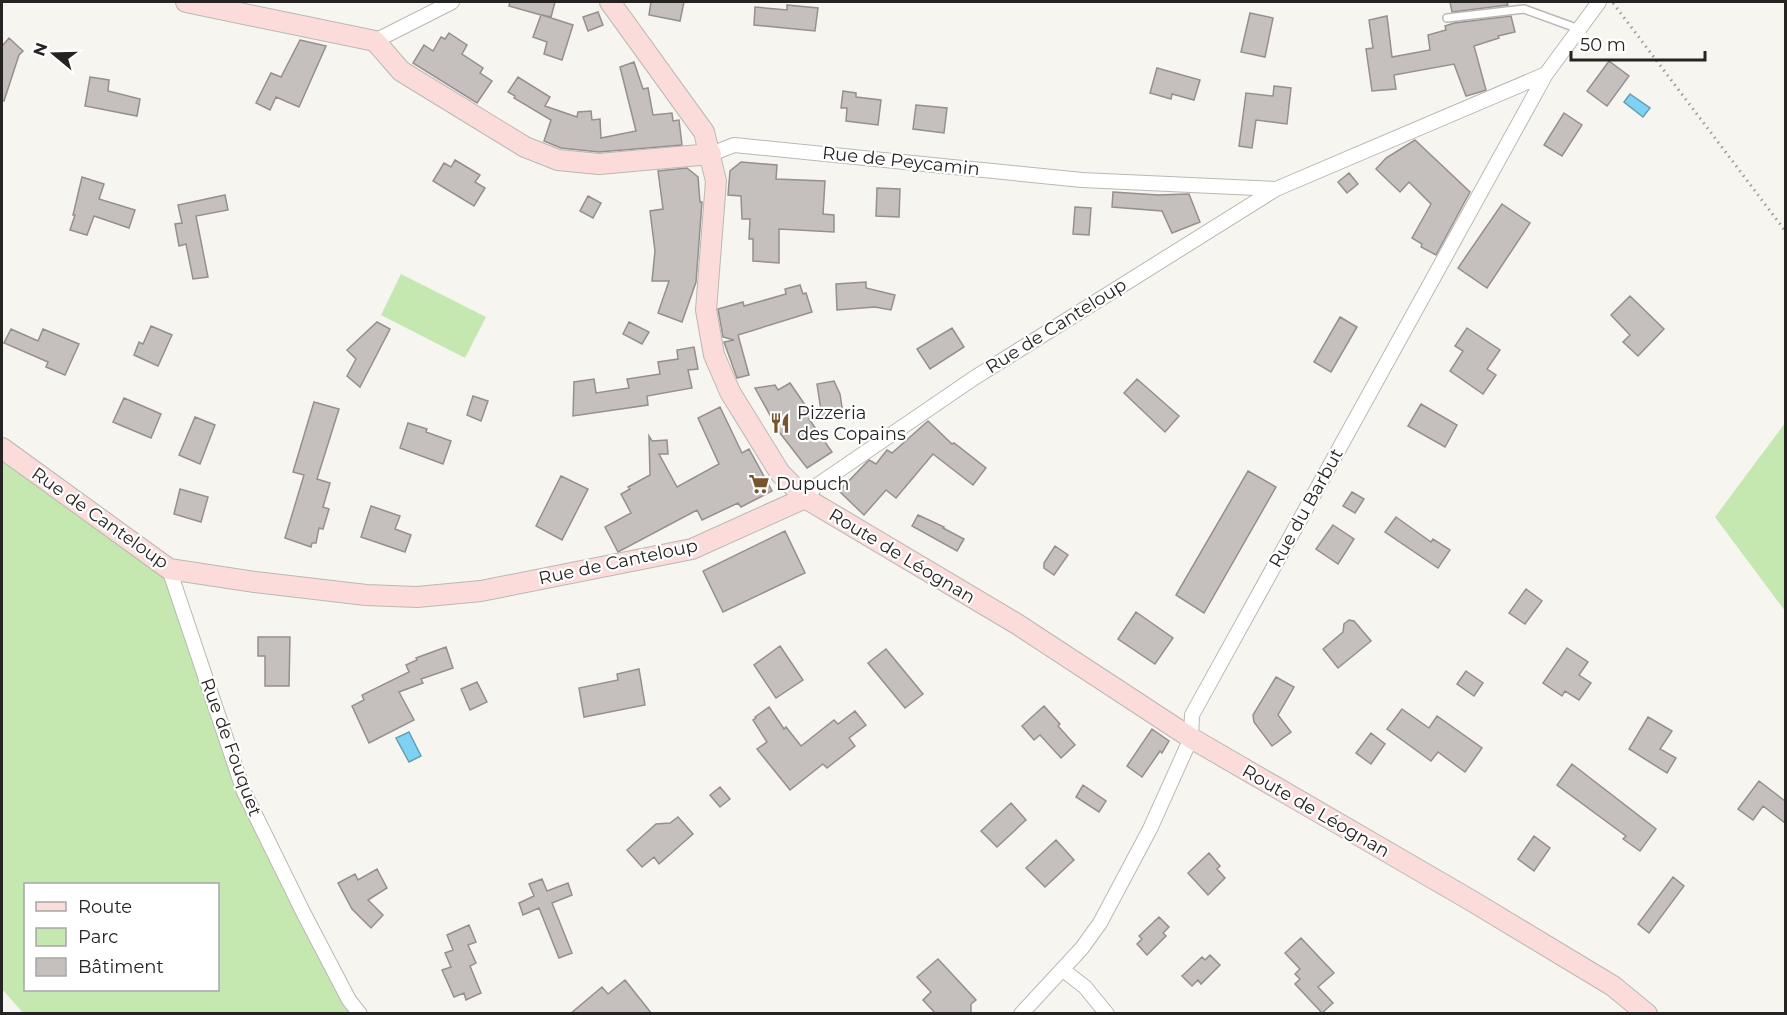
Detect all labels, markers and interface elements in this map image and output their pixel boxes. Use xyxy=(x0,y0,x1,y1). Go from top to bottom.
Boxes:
north arrow xyxy=(24,24,84,84)
scale bar xyxy=(1571,24,1704,62)
text: 50 m xyxy=(1580,34,1626,56)
text: N xyxy=(29,40,51,58)
street label: Rue de Peycamin xyxy=(821,142,981,180)
street label: Rue de Canteloup xyxy=(981,274,1131,378)
place label: Pizzeria des Copains xyxy=(797,402,906,445)
restaurant icon: Pizzeria des Copains xyxy=(768,411,792,435)
street label: Rue du Barbut xyxy=(1264,445,1348,571)
street label: Rue de Canteloup xyxy=(27,462,173,574)
supermarket icon: Dupuch xyxy=(747,472,771,496)
place label: Dupuch xyxy=(776,473,849,495)
street label: Route de Léognan xyxy=(825,504,979,608)
street label: Rue de Canteloup xyxy=(536,534,700,590)
street label: Rue de Fouquet xyxy=(196,675,266,819)
street label: Route de Léognan xyxy=(1238,760,1394,862)
legend xyxy=(24,883,219,991)
text: Route xyxy=(78,896,132,918)
text: Parc xyxy=(78,926,118,948)
text: Bâtiment xyxy=(78,956,164,978)

